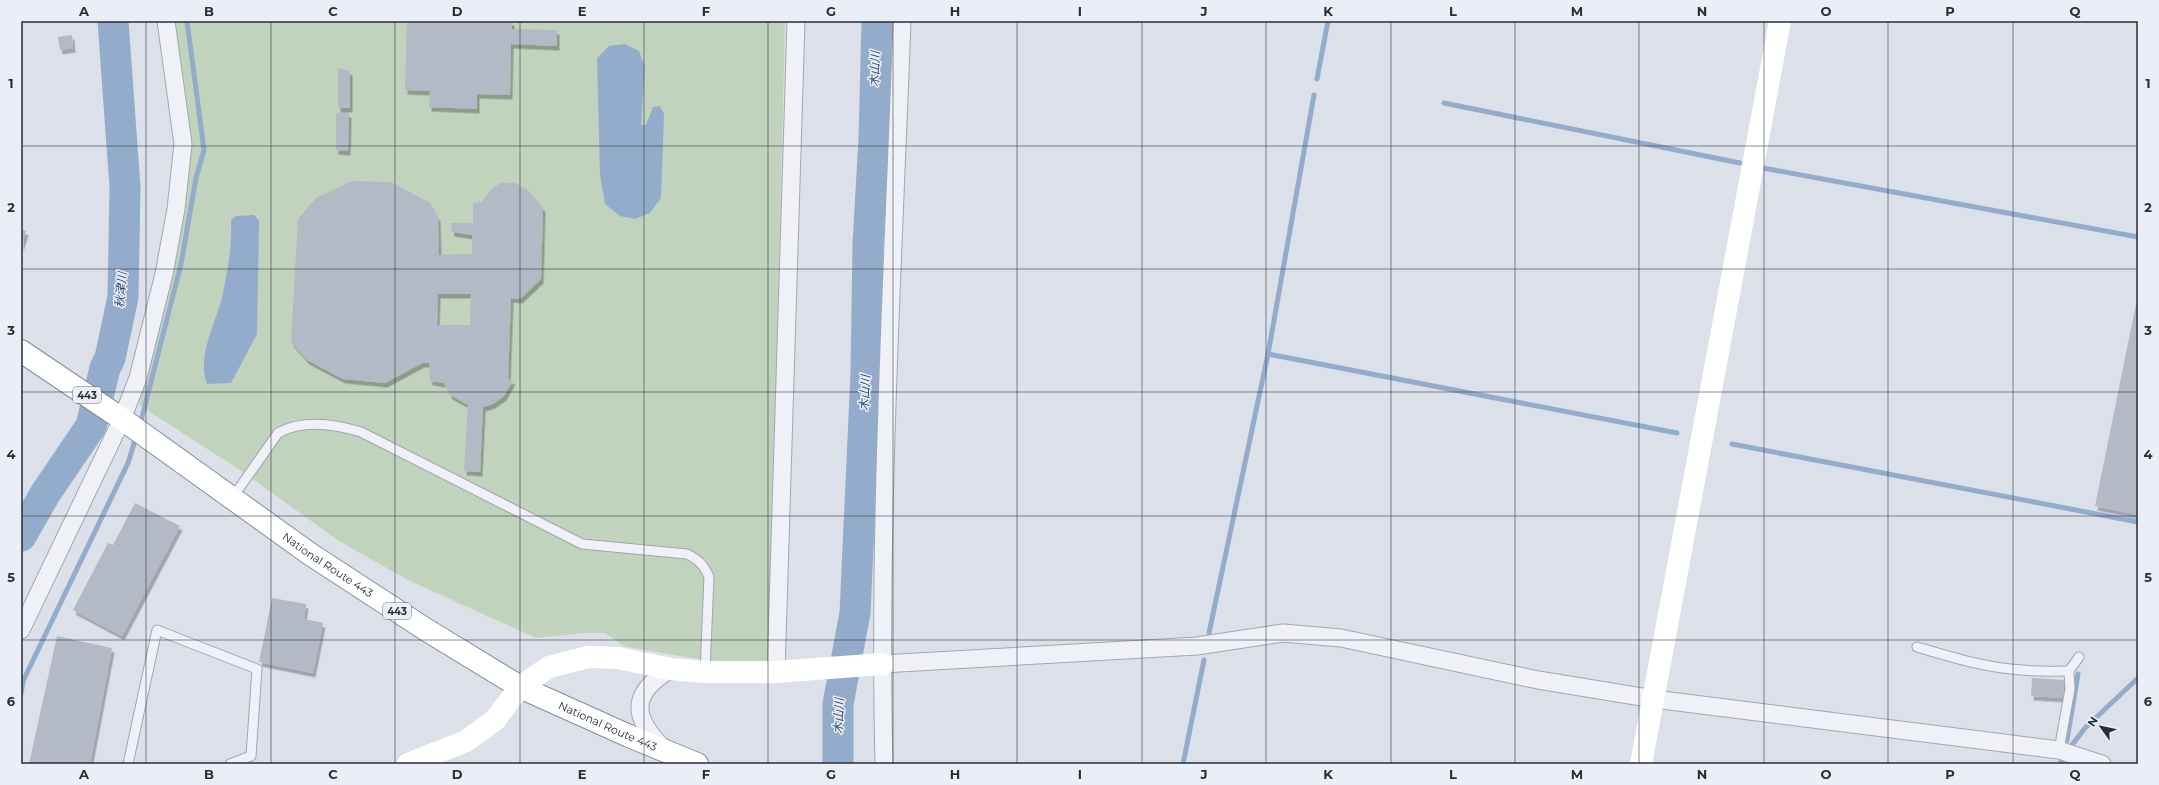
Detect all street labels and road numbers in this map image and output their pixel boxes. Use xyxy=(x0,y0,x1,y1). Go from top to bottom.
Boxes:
road number: 443 xyxy=(73,387,101,403)
street label: National Route 443 xyxy=(280,529,376,600)
road number: 443 xyxy=(383,603,411,619)
street label: National Route 443 xyxy=(556,698,659,754)

